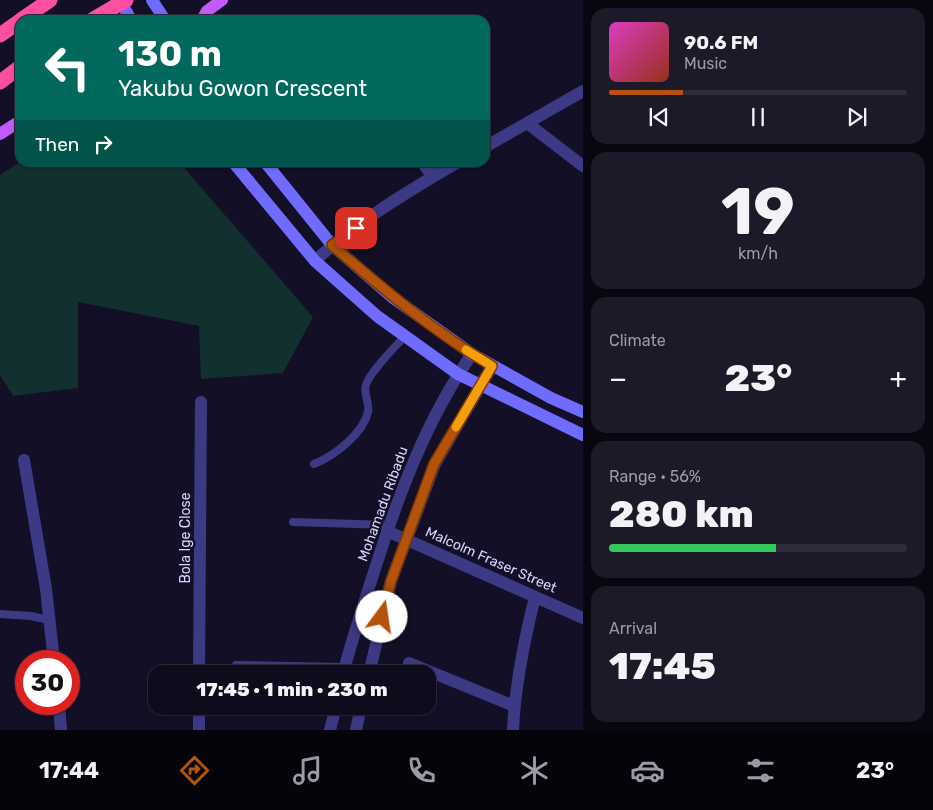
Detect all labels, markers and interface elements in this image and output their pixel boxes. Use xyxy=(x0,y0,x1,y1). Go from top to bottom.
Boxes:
text: 90.6 FM xyxy=(684,31,758,54)
text: 130 m xyxy=(118,33,222,75)
icon: left xyxy=(35,35,100,100)
text: Music xyxy=(684,54,727,73)
text: Yakubu Gowon Crescent xyxy=(118,75,367,102)
icon: previous xyxy=(645,103,673,131)
icon: pause xyxy=(744,103,772,131)
icon: next xyxy=(843,103,871,131)
icon: right xyxy=(89,130,117,158)
text: Then xyxy=(35,133,79,156)
text: 19 xyxy=(721,173,795,250)
pin xyxy=(335,207,377,249)
icon: arrive xyxy=(342,214,370,242)
text: km/h xyxy=(738,244,778,263)
text: Climate xyxy=(609,331,666,350)
text: 23° xyxy=(725,355,792,401)
text: − xyxy=(609,362,627,395)
text: + xyxy=(890,362,907,395)
street label: Mohamadu Ribadu xyxy=(354,444,412,564)
text: Range · 56% xyxy=(609,467,701,486)
text: 280 km xyxy=(609,491,754,537)
street label: Bola Ige Close xyxy=(177,492,194,584)
street label: Malcolm Fraser Street xyxy=(423,523,560,597)
position arrow xyxy=(355,590,407,642)
text: Arrival xyxy=(609,619,657,638)
text: 17:45 xyxy=(609,643,716,689)
speed limit sign: 30 xyxy=(15,650,80,715)
text: 17:45 · 1 min · 230 m xyxy=(196,678,388,701)
icon: directions xyxy=(177,753,212,788)
icon: music xyxy=(290,753,325,788)
icon: phone xyxy=(404,753,439,788)
icon: climate xyxy=(517,753,552,788)
icon: car xyxy=(630,753,665,788)
icon: filters xyxy=(743,753,778,788)
text: 17:44 xyxy=(39,757,99,784)
text: 23° xyxy=(856,757,894,784)

